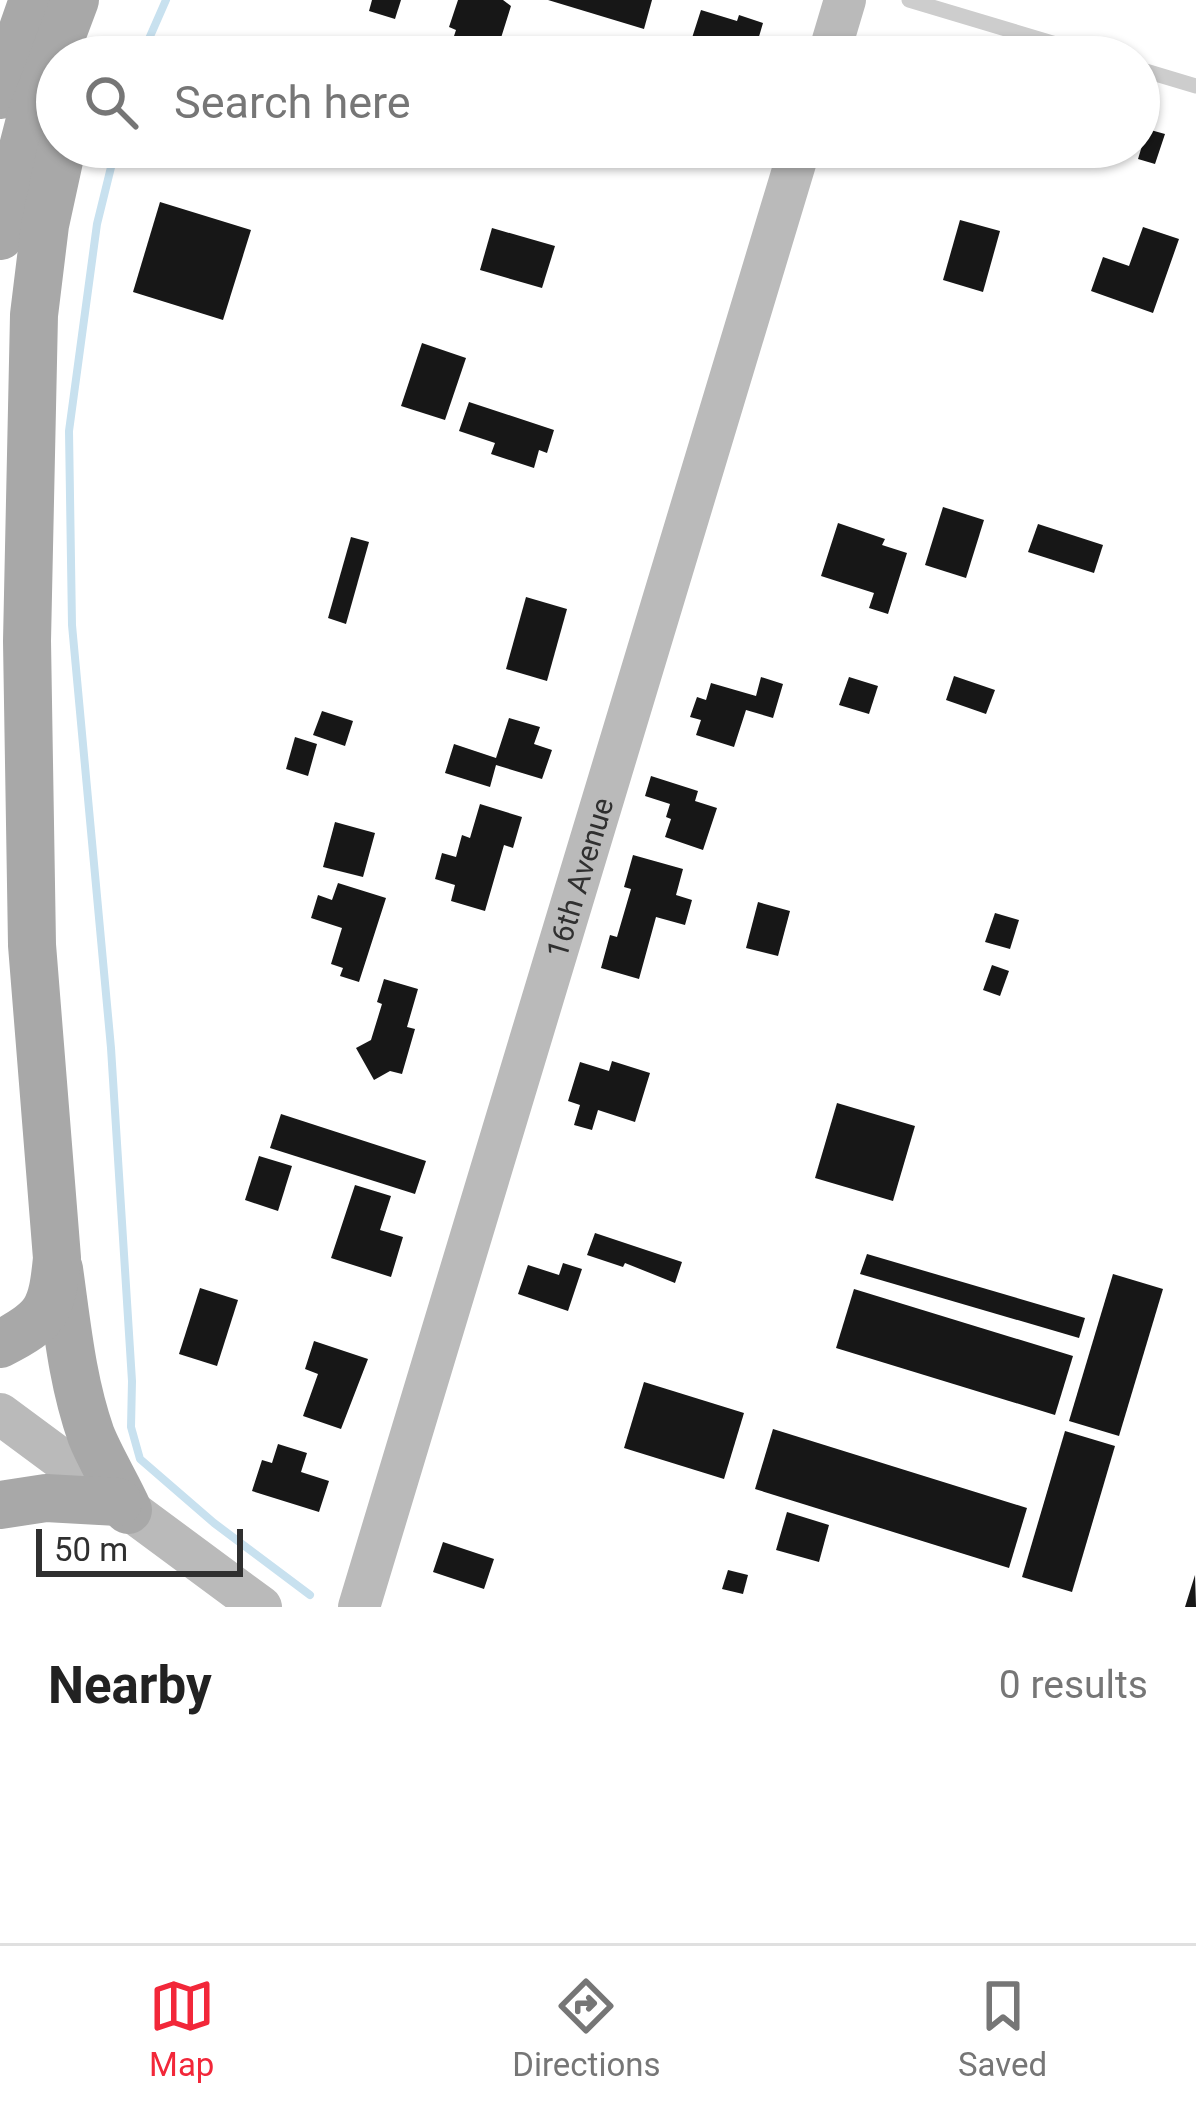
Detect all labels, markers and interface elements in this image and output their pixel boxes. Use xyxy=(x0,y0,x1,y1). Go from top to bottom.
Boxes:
search box xyxy=(36,36,1160,168)
icon: search xyxy=(78,69,144,135)
text: Search here xyxy=(174,76,411,129)
street label: 16th Avenue xyxy=(539,793,620,962)
scale bar xyxy=(36,1523,243,1576)
text: 50 m xyxy=(54,1530,128,1569)
text: Nearby xyxy=(48,1656,212,1715)
text: 0 results xyxy=(999,1662,1148,1708)
tab: Map xyxy=(149,1973,215,2084)
tab: Directions xyxy=(512,1973,661,2084)
tab: Saved xyxy=(958,1973,1047,2084)

